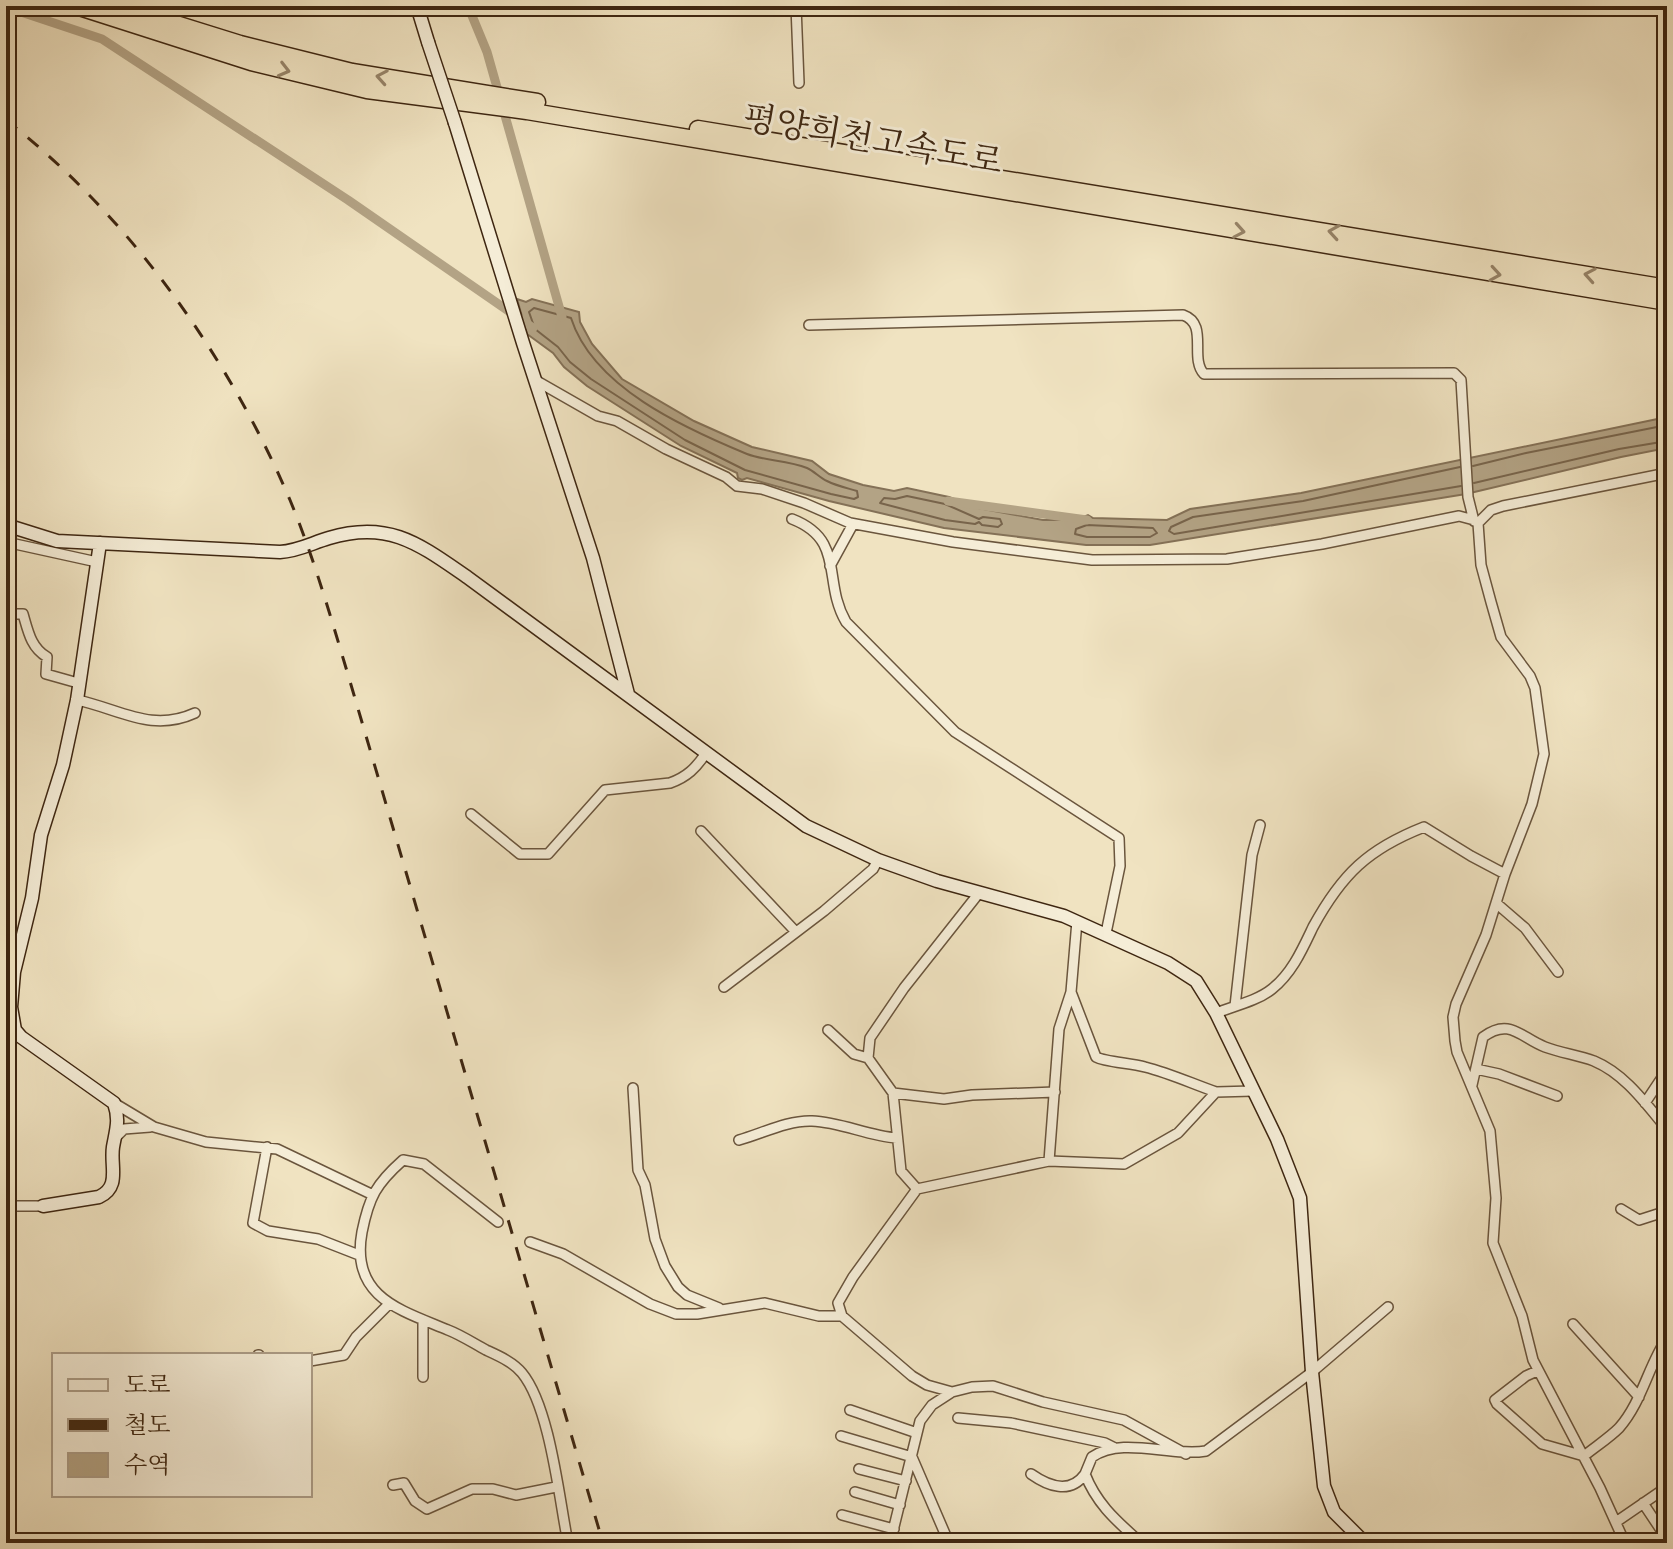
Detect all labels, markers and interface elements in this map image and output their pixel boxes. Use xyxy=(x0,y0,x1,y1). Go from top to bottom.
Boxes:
one-way arrow xyxy=(277,61,291,78)
one-way arrow xyxy=(375,69,389,86)
street label: 평양희천고속도로 xyxy=(739,96,1006,189)
one-way arrow xyxy=(1232,222,1245,239)
one-way arrow xyxy=(1327,224,1340,241)
one-way arrow xyxy=(1488,265,1502,282)
one-way arrow xyxy=(1583,267,1597,284)
legend xyxy=(52,1353,312,1497)
text: 도로 xyxy=(124,1370,170,1404)
text: 철도 xyxy=(124,1410,170,1444)
text: 수역 xyxy=(124,1450,170,1484)

